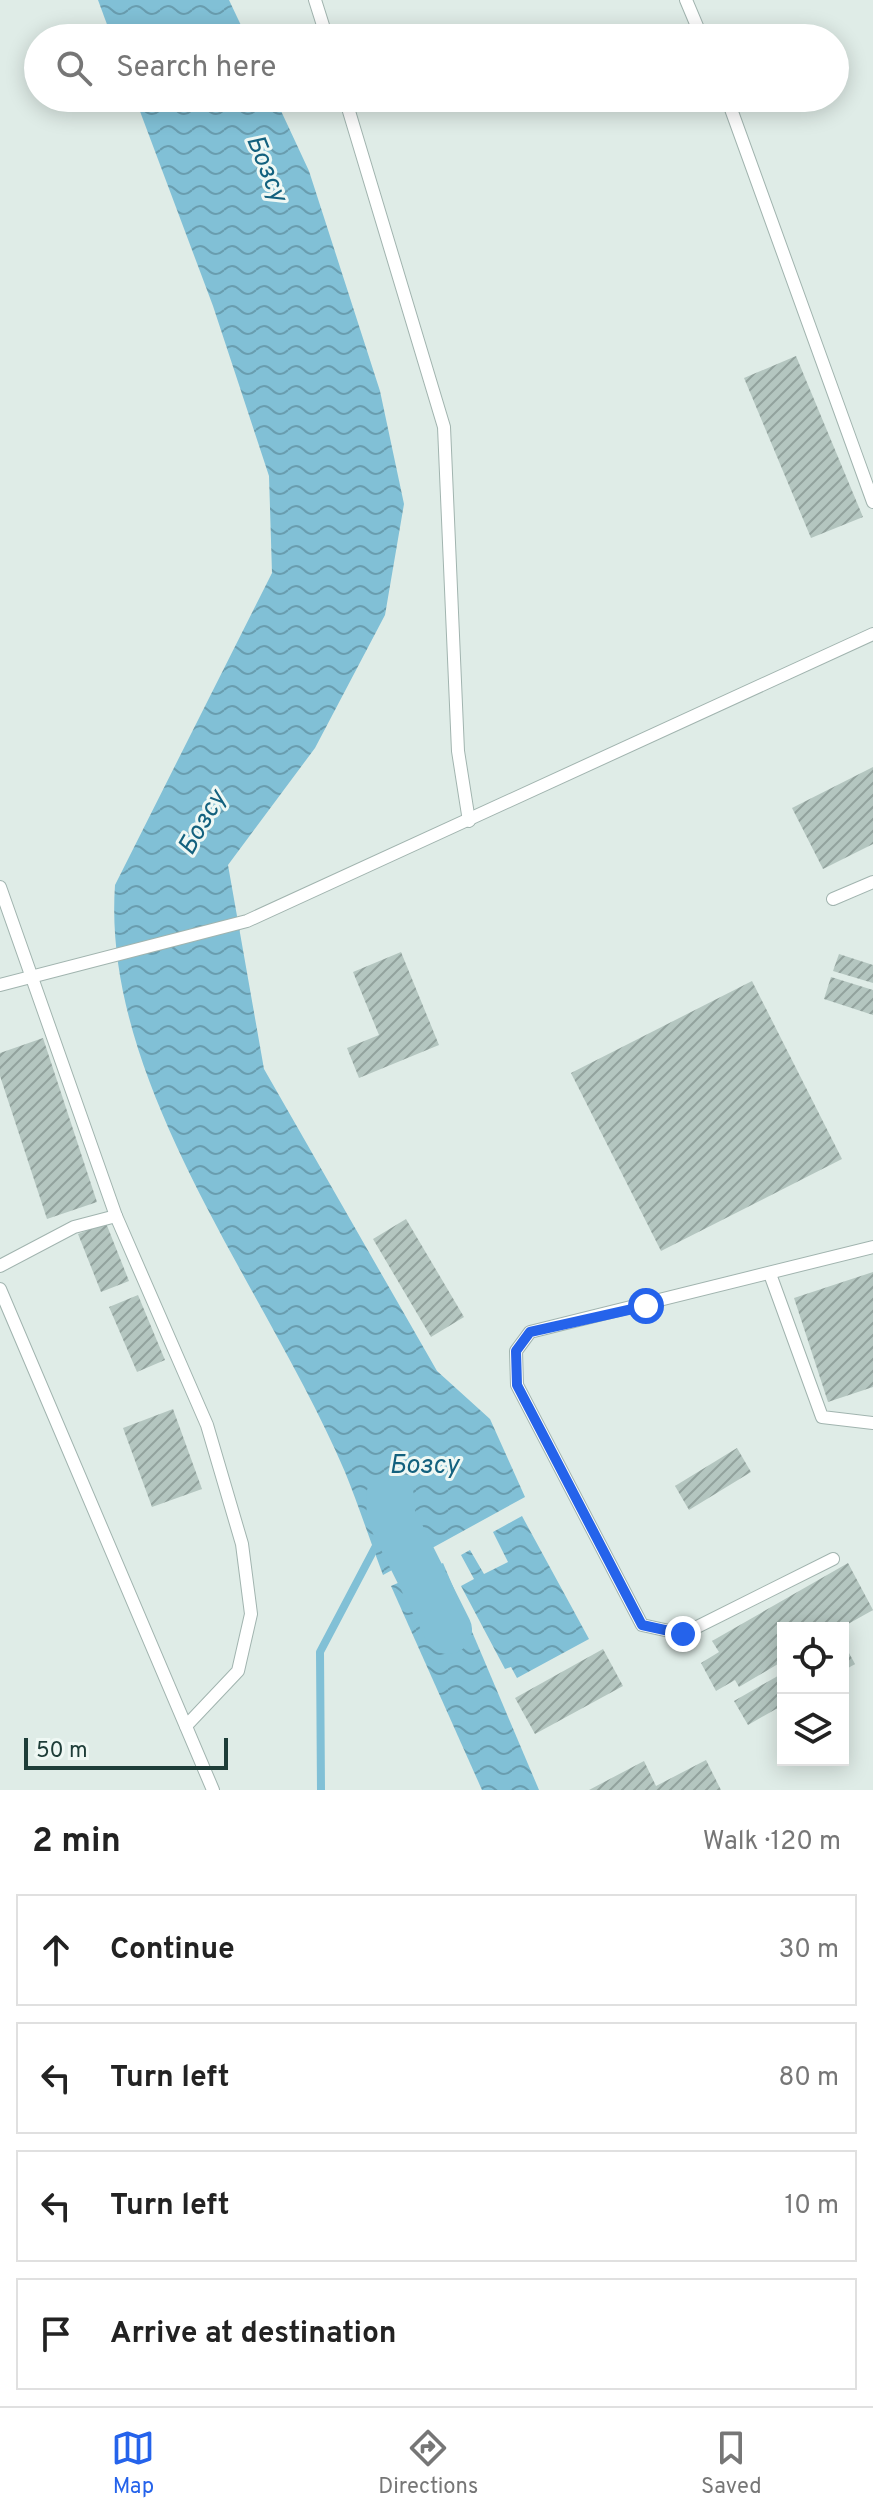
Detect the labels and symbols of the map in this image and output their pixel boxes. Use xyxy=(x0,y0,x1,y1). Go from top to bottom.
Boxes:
water label: Бозсу xyxy=(237,130,295,209)
water label: Бозсу xyxy=(171,783,236,862)
route start xyxy=(628,1288,664,1324)
water label: Бозсу xyxy=(389,1450,460,1483)
route end xyxy=(665,1616,701,1652)
scale bar xyxy=(24,1734,228,1770)

